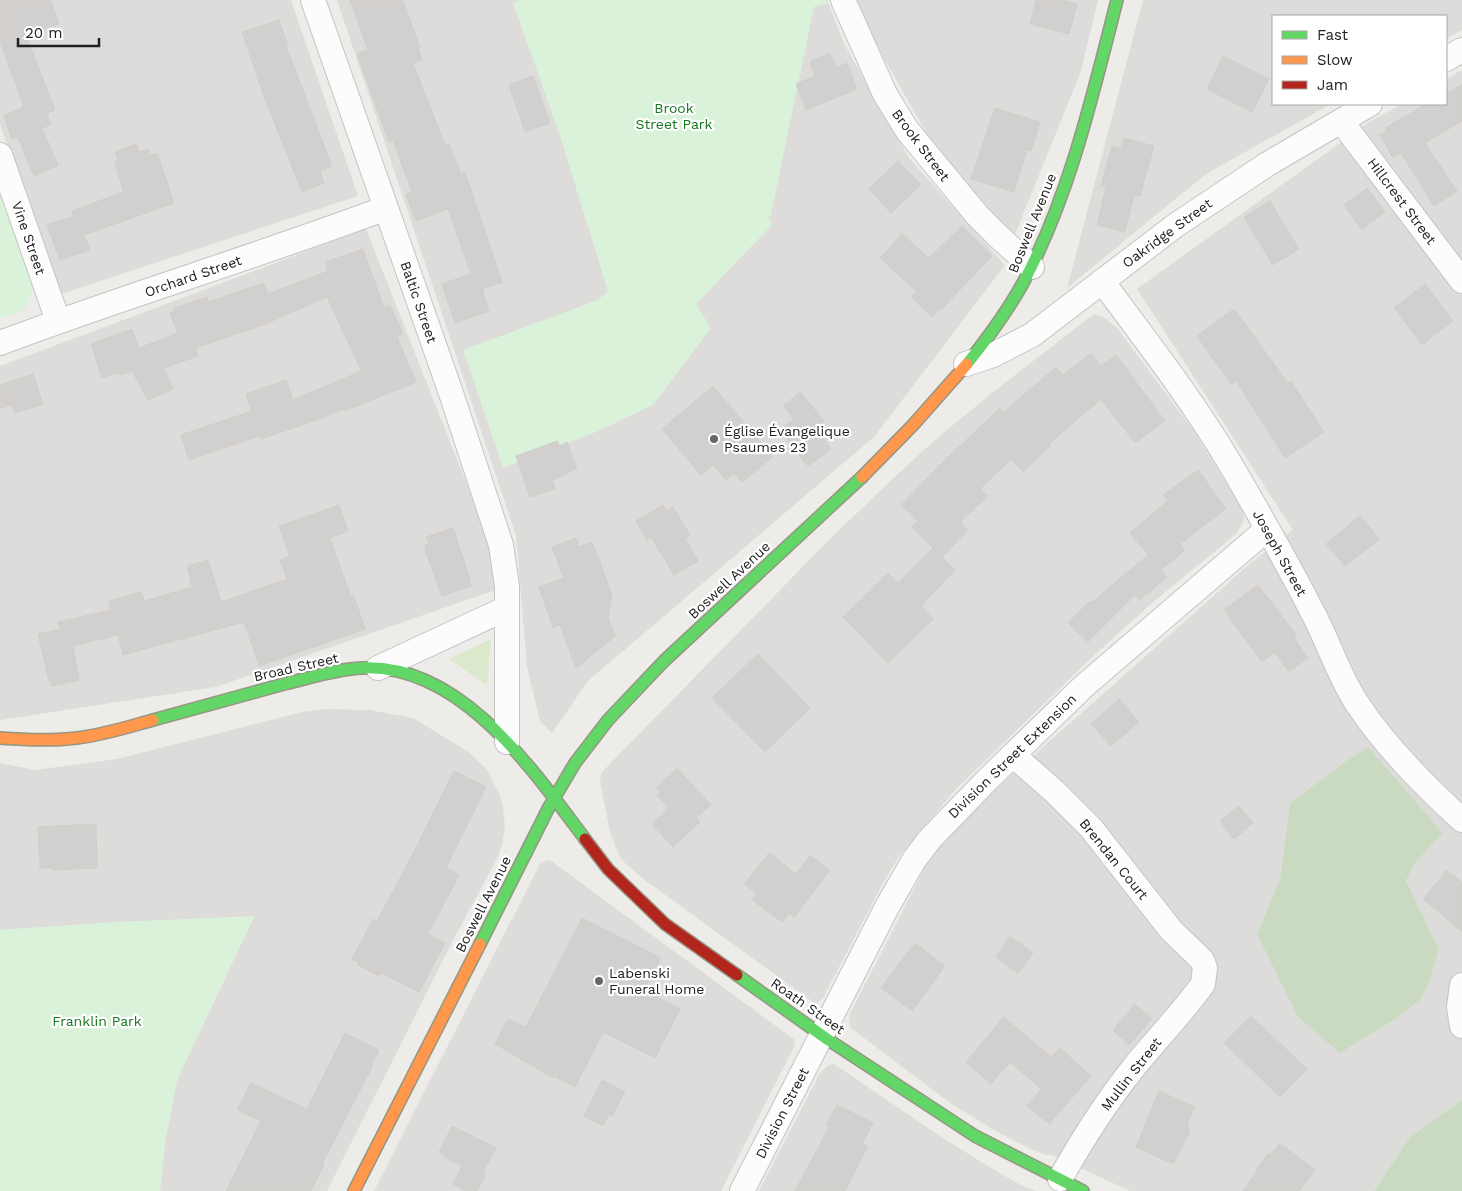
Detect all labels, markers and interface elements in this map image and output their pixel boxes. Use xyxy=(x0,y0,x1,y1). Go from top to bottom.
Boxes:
scale bar xyxy=(18,15,99,47)
legend xyxy=(1272,15,1447,105)
text: 20 m xyxy=(25,24,63,42)
text: Fast xyxy=(1317,26,1349,44)
text: Slow xyxy=(1317,51,1353,69)
text: Jam xyxy=(1317,76,1348,94)
park label: Brook Street Park xyxy=(635,100,713,132)
street label: Brook Street xyxy=(889,106,953,184)
street label: Hillcrest Street xyxy=(1364,155,1440,247)
street label: Boswell Avenue xyxy=(1005,171,1059,275)
street label: Oakridge Street xyxy=(1119,195,1215,271)
street label: Vine Street xyxy=(9,199,49,277)
street label: Orchard Street xyxy=(142,252,244,300)
street label: Baltic Street xyxy=(398,259,441,345)
place label: Église Évangelique Psaumes 23 xyxy=(724,423,850,455)
marker: Église Évangelique Psaumes 23 xyxy=(708,433,720,445)
street label: Joseph Street xyxy=(1250,507,1310,599)
street label: Boswell Avenue xyxy=(685,538,773,622)
street label: Broad Street xyxy=(252,649,340,685)
street label: Division Street Extension xyxy=(945,691,1079,821)
street label: Brendan Court xyxy=(1077,815,1152,903)
street label: Boswell Avenue xyxy=(452,853,514,955)
place label: Labenski Funeral Home xyxy=(609,965,704,997)
marker: Labenski Funeral Home xyxy=(593,975,605,987)
street label: Roath Street xyxy=(768,975,848,1037)
park label: Franklin Park xyxy=(52,1013,142,1029)
street label: Mullin Street xyxy=(1097,1034,1165,1114)
street label: Division Street xyxy=(752,1065,812,1161)

